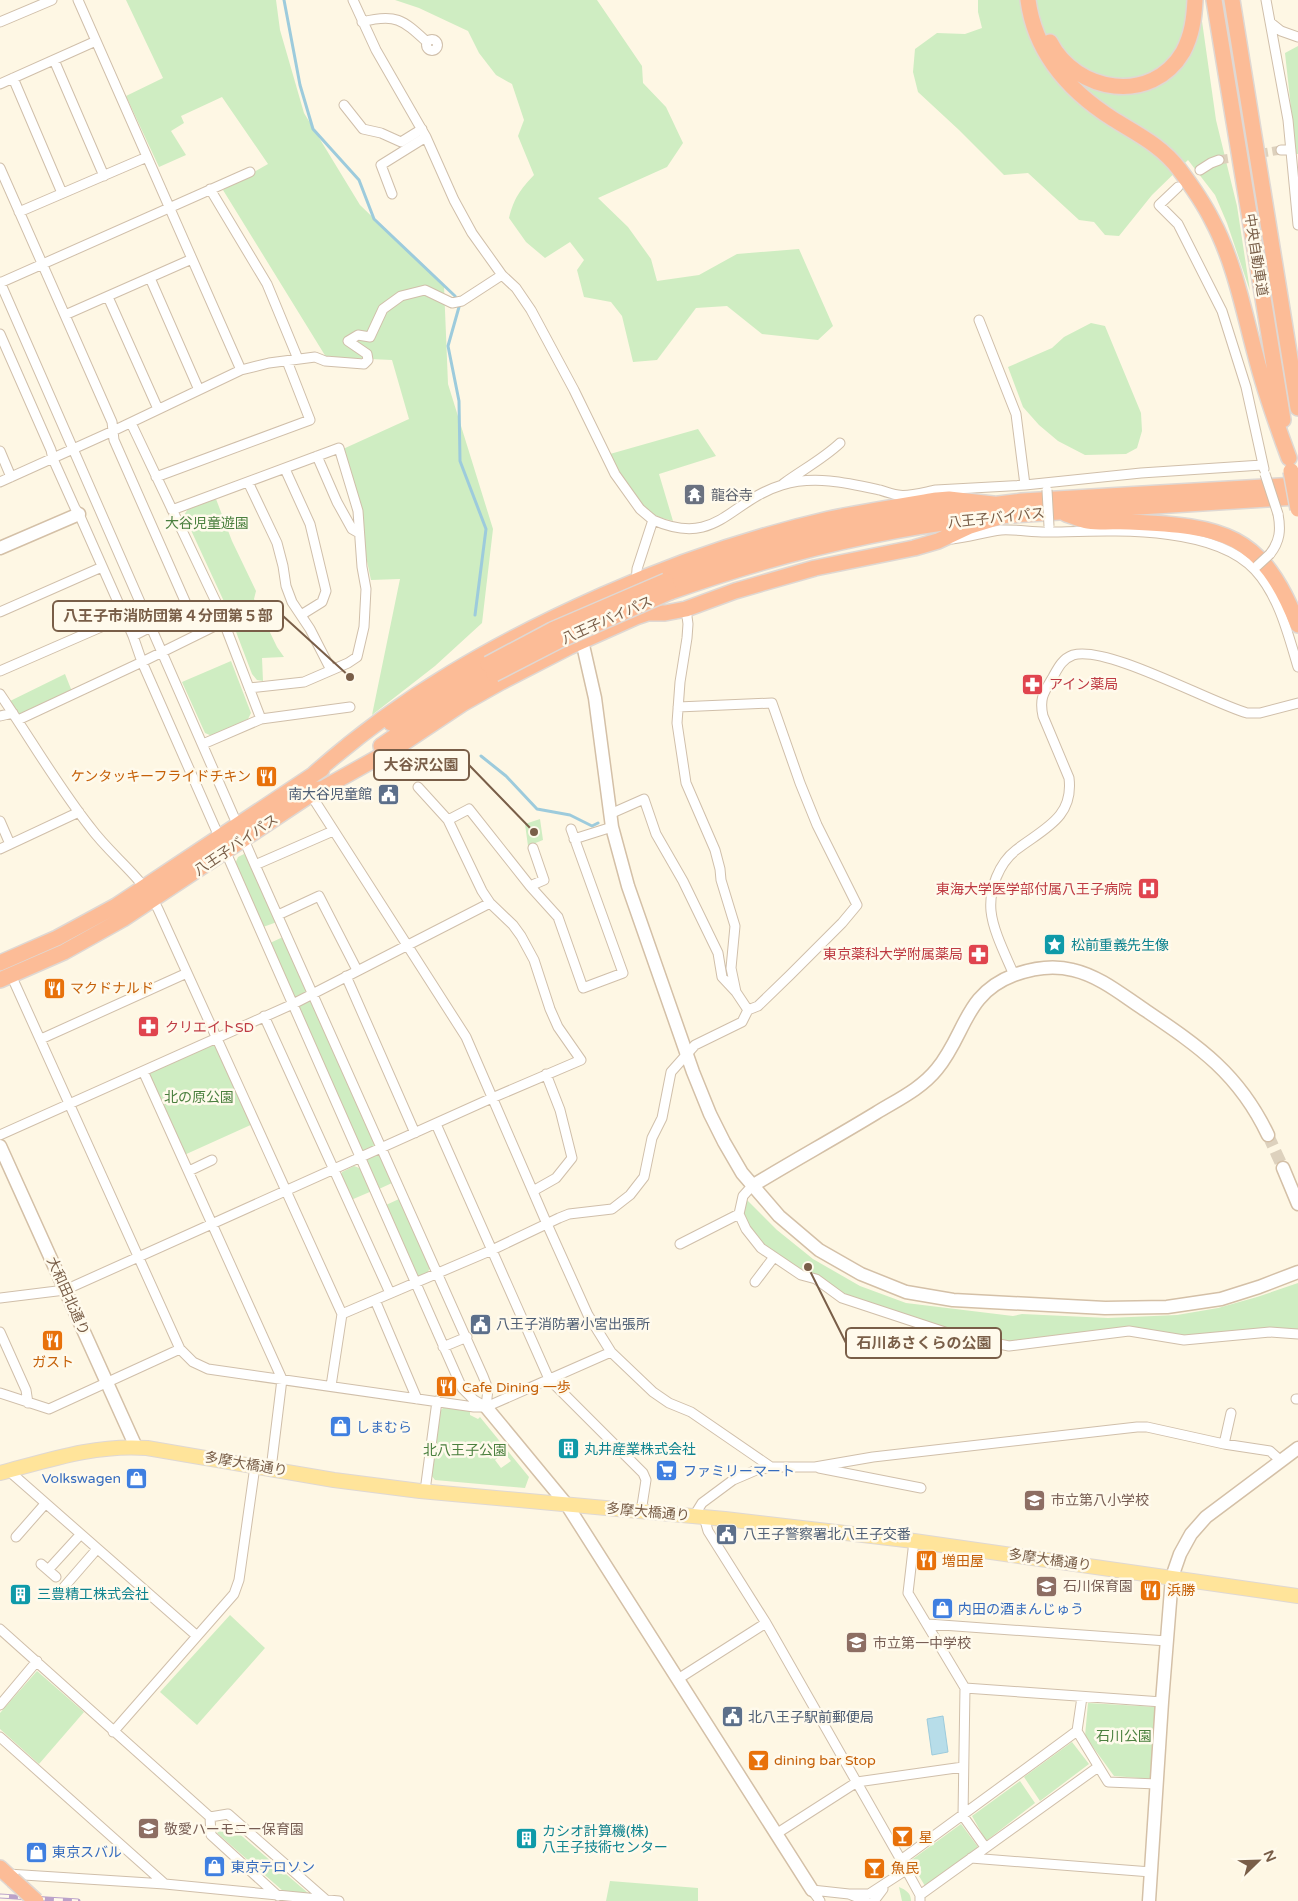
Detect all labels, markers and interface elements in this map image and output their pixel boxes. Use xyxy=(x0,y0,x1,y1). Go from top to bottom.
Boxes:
street label: 中央自動車道 xyxy=(1241,212,1271,298)
temple icon: 龍谷寺 xyxy=(683,483,707,507)
place label: 龍谷寺 xyxy=(711,487,753,504)
street label: 八王子バイパス xyxy=(947,504,1045,532)
park label: 大谷児童遊園 xyxy=(165,515,249,532)
street label: 八王子バイパス xyxy=(559,592,655,648)
callout: 八王子市消防団第４分団第５部 xyxy=(53,601,283,631)
text: 八王子市消防団第４分団第５部 xyxy=(63,607,273,625)
pharmacy icon: アイン薬局 xyxy=(1021,672,1045,696)
place label: アイン薬局 xyxy=(1049,676,1118,693)
callout: 大谷沢公園 xyxy=(374,750,469,780)
text: 大谷沢公園 xyxy=(383,756,459,774)
restaurant icon: ケンタッキーフライドチキン xyxy=(255,764,279,788)
place label: ケンタッキーフライドチキン xyxy=(71,768,251,785)
public building icon: 南大谷児童館 xyxy=(376,782,400,806)
place label: 南大谷児童館 xyxy=(288,786,372,803)
street label: 八王子バイパス xyxy=(191,811,281,879)
hospital icon: 東海大学医学部付属八王子病院 xyxy=(1136,877,1160,901)
place label: 東海大学医学部付属八王子病院 xyxy=(936,881,1132,898)
place icon: 松前重義先生像 xyxy=(1043,933,1067,957)
place label: 松前重義先生像 xyxy=(1071,937,1169,954)
pharmacy icon: 東京薬科大学附属薬局 xyxy=(967,942,991,966)
place label: 東京薬科大学附属薬局 xyxy=(823,946,963,963)
restaurant icon: マクドナルド xyxy=(42,976,66,1000)
place label: マクドナルド xyxy=(70,980,154,997)
pharmacy icon: クリエイトSD xyxy=(137,1015,161,1039)
place label: クリエイトSD xyxy=(165,1019,254,1036)
park label: 北の原公園 xyxy=(164,1089,234,1106)
street label: 大和田北通り xyxy=(43,1254,93,1338)
public building icon: 八王子消防署小宮出張所 xyxy=(468,1312,492,1336)
place label: 八王子消防署小宮出張所 xyxy=(496,1316,650,1333)
restaurant icon: ガスト xyxy=(41,1328,65,1352)
callout: 石川あさくらの公園 xyxy=(846,1328,1001,1358)
text: 石川あさくらの公園 xyxy=(856,1334,992,1352)
place label: ガスト xyxy=(32,1354,74,1371)
restaurant icon: Cafe Dining 一歩 xyxy=(434,1375,458,1399)
place label: Cafe Dining 一歩 xyxy=(462,1379,571,1396)
shop icon: しまむら xyxy=(328,1415,352,1439)
place label: しまむら xyxy=(356,1419,412,1436)
building icon: 丸井産業株式会社 xyxy=(556,1437,580,1461)
place label: 丸井産業株式会社 xyxy=(584,1441,696,1458)
park label: 北八王子公園 xyxy=(423,1442,507,1459)
street label: 多摩大橋通り xyxy=(203,1448,289,1480)
supermarket icon: ファミリーマート xyxy=(655,1459,679,1483)
place label: ファミリーマート xyxy=(683,1463,795,1480)
shop icon: Volkswagen xyxy=(125,1466,149,1490)
place label: Volkswagen xyxy=(42,1470,121,1487)
school or university icon: 市立第八小学校 xyxy=(1023,1488,1047,1512)
place label: 市立第八小学校 xyxy=(1051,1492,1149,1509)
street label: 多摩大橋通り xyxy=(605,1500,691,1524)
public building icon: 八王子警察署北八王子交番 xyxy=(715,1522,739,1546)
place label: 八王子警察署北八王子交番 xyxy=(743,1526,911,1543)
street label: 多摩大橋通り xyxy=(1007,1546,1093,1574)
restaurant icon: 増田屋 xyxy=(914,1549,938,1573)
place label: 増田屋 xyxy=(942,1553,984,1570)
school or university icon: 石川保育園 xyxy=(1035,1574,1059,1598)
place label: 石川保育園 xyxy=(1063,1578,1133,1595)
restaurant icon: 浜勝 xyxy=(1139,1578,1163,1602)
building icon: 三豊精工株式会社 xyxy=(9,1582,33,1606)
place label: 浜勝 xyxy=(1167,1582,1196,1599)
place label: 三豊精工株式会社 xyxy=(37,1586,149,1603)
shop icon: 内田の酒まんじゅう xyxy=(930,1597,954,1621)
place label: 内田の酒まんじゅう xyxy=(958,1601,1084,1618)
school or university icon: 市立第一中学校 xyxy=(845,1631,869,1655)
place label: 市立第一中学校 xyxy=(873,1635,971,1652)
public building icon: 北八王子駅前郵便局 xyxy=(720,1705,744,1729)
place label: 北八王子駅前郵便局 xyxy=(748,1709,874,1726)
park label: 石川公園 xyxy=(1096,1728,1152,1745)
bar icon: dining bar Stop xyxy=(746,1748,770,1772)
place label: dining bar Stop xyxy=(774,1752,876,1769)
school or university icon: 敬愛ハーモニー保育園 xyxy=(136,1817,160,1841)
place label: 敬愛ハーモニー保育園 xyxy=(164,1821,304,1838)
place label: カシオ計算機(株) 八王子技術センター xyxy=(542,1823,668,1856)
bar icon: 星 xyxy=(891,1825,915,1849)
building icon: カシオ計算機(株) 八王子技術センター xyxy=(514,1827,538,1851)
place label: 星 xyxy=(919,1829,933,1846)
north arrow xyxy=(1233,1836,1283,1886)
shop icon: 東京スバル xyxy=(24,1840,48,1864)
place label: 東京スバル xyxy=(52,1844,122,1861)
text: N xyxy=(1259,1848,1280,1865)
shop icon: 東京テロソン xyxy=(203,1855,227,1879)
bar icon: 魚民 xyxy=(863,1856,887,1880)
place label: 東京テロソン xyxy=(231,1859,315,1876)
place label: 魚民 xyxy=(891,1860,919,1877)

